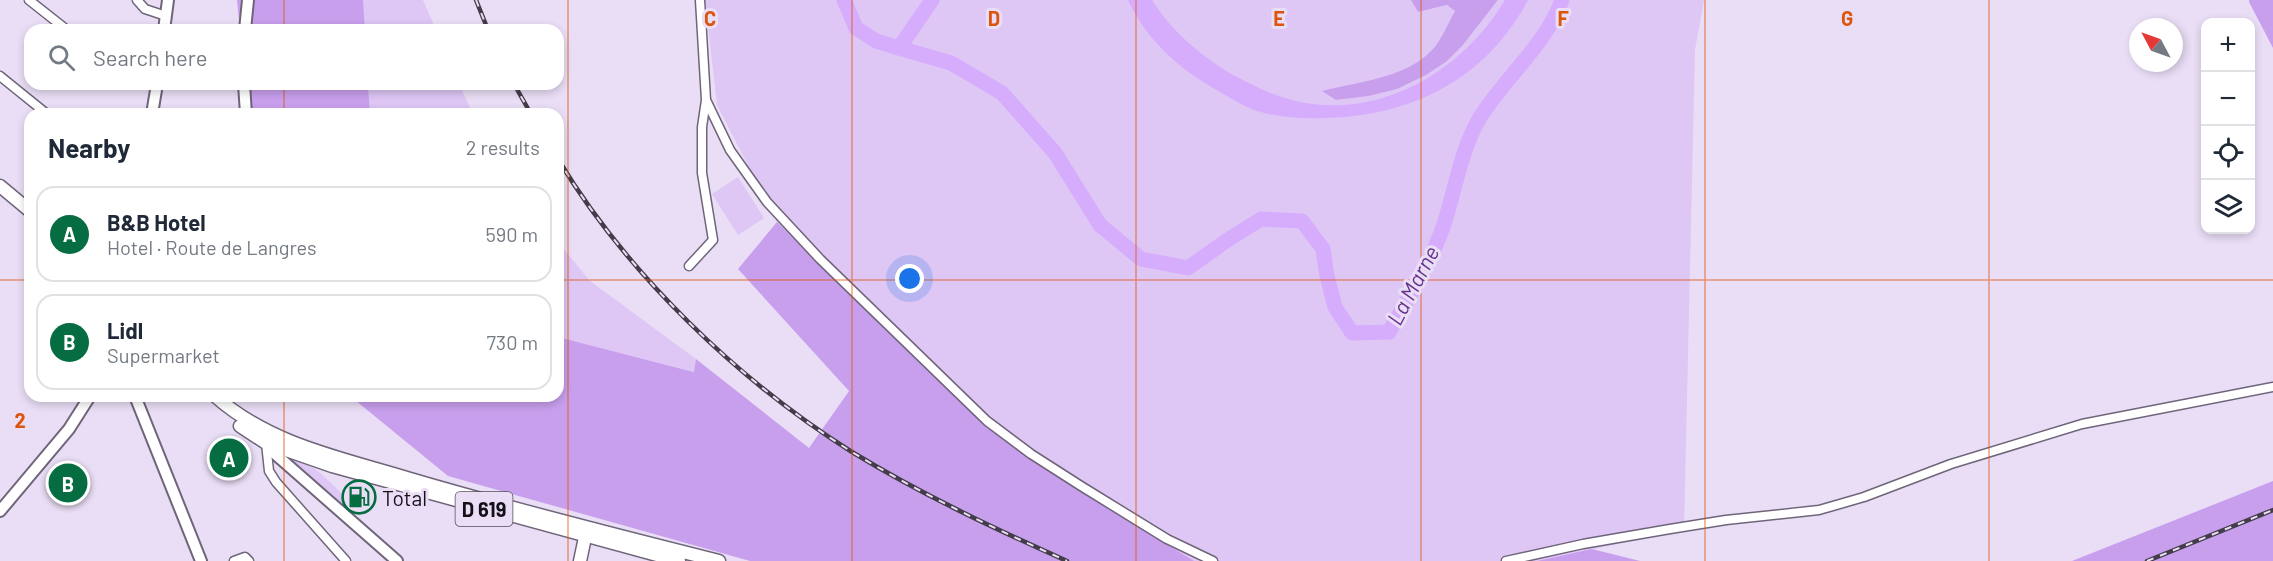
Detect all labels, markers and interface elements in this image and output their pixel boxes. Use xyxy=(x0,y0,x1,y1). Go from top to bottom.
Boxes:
text: C xyxy=(704,6,716,30)
text: D xyxy=(988,6,1000,30)
text: E xyxy=(1273,6,1285,30)
text: F xyxy=(1557,6,1569,30)
text: G xyxy=(1841,6,1853,30)
north arrow xyxy=(2129,18,2183,72)
map controls xyxy=(2201,18,2255,234)
button: + xyxy=(2201,18,2255,72)
search box xyxy=(24,24,564,90)
icon: search xyxy=(45,41,78,74)
text: Search here xyxy=(93,44,207,70)
button: − xyxy=(2201,72,2255,126)
button: locate xyxy=(2201,126,2255,180)
text: Nearby xyxy=(48,132,130,163)
text: 2 results xyxy=(466,135,540,159)
button: layers xyxy=(2201,180,2255,234)
text: B&B Hotel xyxy=(107,209,206,235)
text: A xyxy=(63,222,76,246)
text: 590 m xyxy=(485,222,538,246)
text: Hotel · Route de Langres xyxy=(107,235,317,259)
water label: La Marne xyxy=(1380,241,1444,329)
your location xyxy=(895,264,924,293)
text: Lidl xyxy=(107,317,143,343)
text: B xyxy=(63,330,76,354)
text: 730 m xyxy=(486,330,538,354)
text: Supermarket xyxy=(107,343,220,367)
text: 2 xyxy=(14,408,26,432)
pin: A xyxy=(210,436,248,480)
pin: B xyxy=(48,460,88,506)
fuel station icon: Total xyxy=(341,479,377,515)
place label: Total xyxy=(382,485,427,510)
road number: D 619 xyxy=(456,492,512,526)

